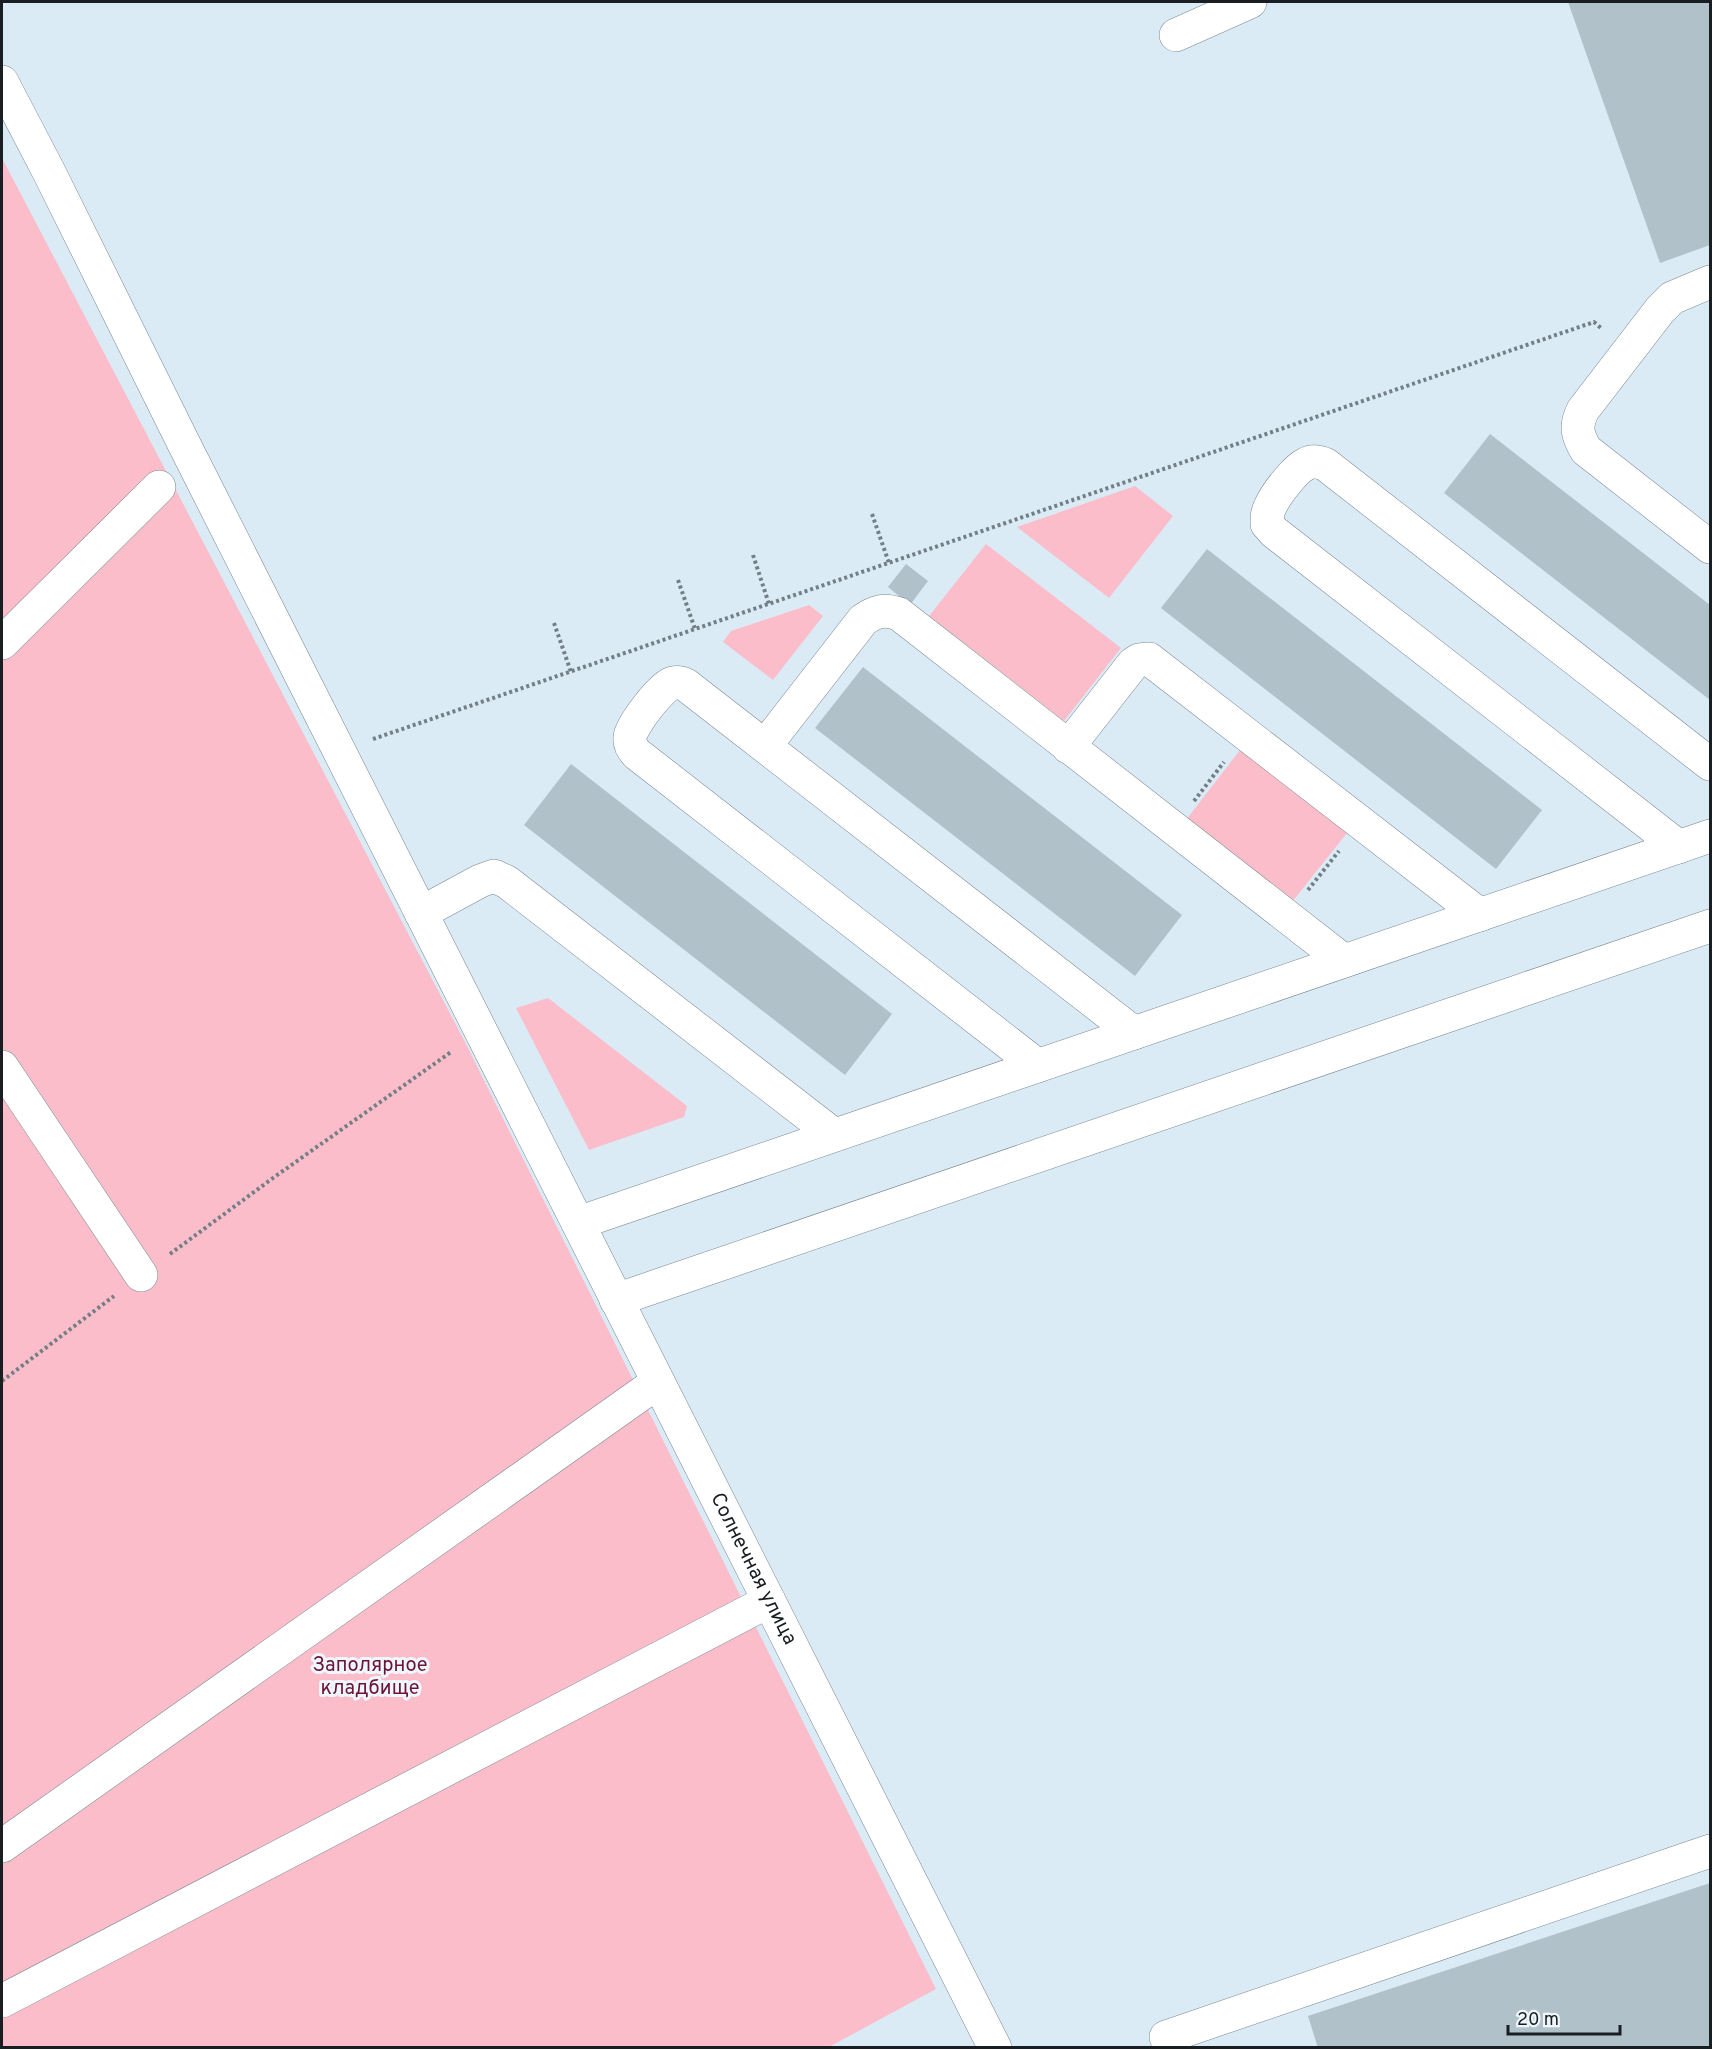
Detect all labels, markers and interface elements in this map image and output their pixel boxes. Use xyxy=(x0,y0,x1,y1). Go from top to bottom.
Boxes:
street label: Солнечная улица xyxy=(704,1489,802,1650)
park label: Заполярное кладбище xyxy=(312,1653,428,1702)
scale bar xyxy=(1508,1998,1620,2036)
text: 20 m xyxy=(1517,2009,1559,2032)

